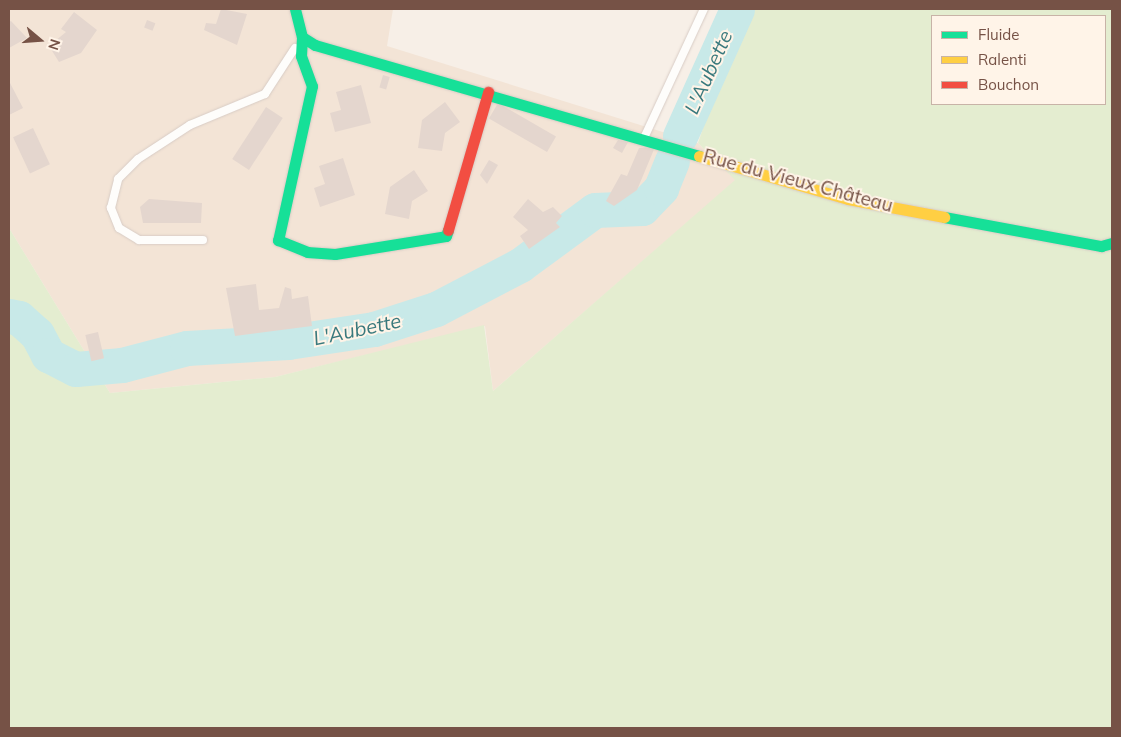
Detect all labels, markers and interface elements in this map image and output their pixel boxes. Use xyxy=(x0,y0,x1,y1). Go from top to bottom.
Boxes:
north arrow xyxy=(15,15,65,65)
legend xyxy=(931,15,1106,105)
text: Fluide xyxy=(978,25,1019,44)
water label: L'Aubette xyxy=(679,26,737,118)
text: N xyxy=(44,37,64,52)
text: Ralenti xyxy=(978,50,1027,69)
text: Bouchon xyxy=(978,75,1039,94)
street label: Rue du Vieux Château xyxy=(701,145,895,217)
water label: L'Aubette xyxy=(311,308,403,350)

